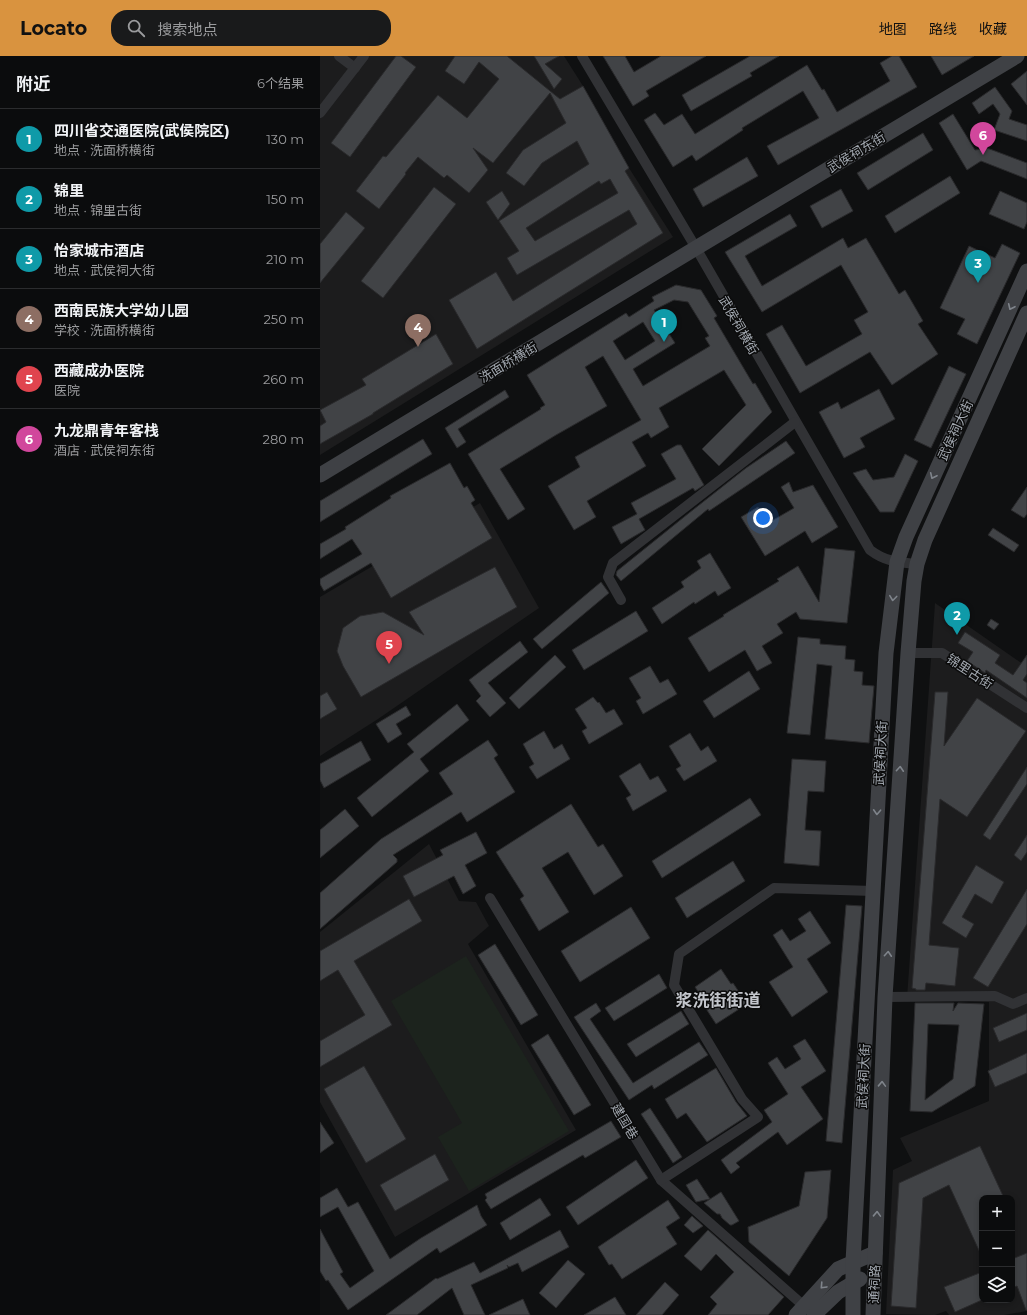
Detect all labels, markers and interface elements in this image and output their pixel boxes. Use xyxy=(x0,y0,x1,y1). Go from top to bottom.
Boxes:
search box xyxy=(111,10,391,46)
text: Locato xyxy=(20,17,87,40)
icon: search xyxy=(125,17,147,39)
text: 搜索地点 xyxy=(157,20,217,39)
text: 地图 xyxy=(879,20,907,38)
text: 路线 xyxy=(929,20,957,38)
text: 收藏 xyxy=(979,20,1007,38)
text: 附近 xyxy=(16,74,50,94)
text: 6个结果 xyxy=(257,75,304,91)
text: 四川省交通医院(武侯院区) xyxy=(54,121,230,140)
pin: 6 xyxy=(970,122,996,155)
street label: 武侯祠东街 xyxy=(824,128,888,176)
text: 1 xyxy=(26,131,32,147)
text: 130 m xyxy=(266,131,304,147)
text: 地点 · 洗面桥横街 xyxy=(54,142,155,158)
text: 锦里 xyxy=(54,181,84,200)
text: 2 xyxy=(25,191,33,207)
text: 150 m xyxy=(266,191,304,207)
text: 地点 · 锦里古街 xyxy=(54,202,142,218)
text: 怡家城市酒店 xyxy=(54,241,144,260)
pin: 3 xyxy=(965,250,991,283)
text: 3 xyxy=(25,251,33,267)
text: 210 m xyxy=(266,251,304,267)
text: 地点 · 武侯祠大街 xyxy=(54,262,155,278)
street label: 武侯祠横街 xyxy=(716,293,762,357)
text: 西南民族大学幼儿园 xyxy=(54,301,189,320)
one-way arrow xyxy=(1008,303,1016,310)
pin: 1 xyxy=(651,309,677,342)
text: 4 xyxy=(25,311,33,327)
text: 250 m xyxy=(263,311,304,327)
pin: 4 xyxy=(405,314,431,347)
text: 学校 · 洗面桥横街 xyxy=(54,322,155,338)
street label: 洗面桥横街 xyxy=(476,338,540,386)
text: 西藏成办医院 xyxy=(54,361,144,380)
text: 5 xyxy=(25,371,33,387)
text: 260 m xyxy=(263,371,304,387)
text: 医院 xyxy=(54,382,80,398)
street label: 武侯祠大街 xyxy=(934,397,976,463)
text: 九龙鼎青年客栈 xyxy=(54,421,159,440)
text: 6 xyxy=(25,431,33,447)
text: 280 m xyxy=(263,431,304,447)
text: 酒店 · 武侯祠东街 xyxy=(54,442,155,458)
one-way arrow xyxy=(930,472,938,479)
your location xyxy=(753,508,773,528)
one-way arrow xyxy=(889,595,898,601)
pin: 2 xyxy=(944,602,970,635)
pin: 5 xyxy=(376,631,402,664)
street label: 锦里古街 xyxy=(944,650,996,692)
street label: 武侯祠大街 xyxy=(870,720,890,786)
one-way arrow xyxy=(896,765,905,772)
one-way arrow xyxy=(873,809,881,815)
one-way arrow xyxy=(884,951,893,957)
district label: 浆洗街街道 xyxy=(676,990,761,1010)
street label: 武侯祠大街 xyxy=(853,1043,873,1109)
one-way arrow xyxy=(878,1081,886,1087)
street label: 建国巷 xyxy=(608,1100,642,1142)
map controls xyxy=(979,1195,1015,1303)
button: + xyxy=(979,1195,1015,1231)
one-way arrow xyxy=(873,1211,881,1217)
button: − xyxy=(979,1231,1015,1267)
street label: 通祠路 xyxy=(865,1264,883,1304)
button: layers xyxy=(979,1267,1015,1303)
one-way arrow xyxy=(820,1281,828,1289)

